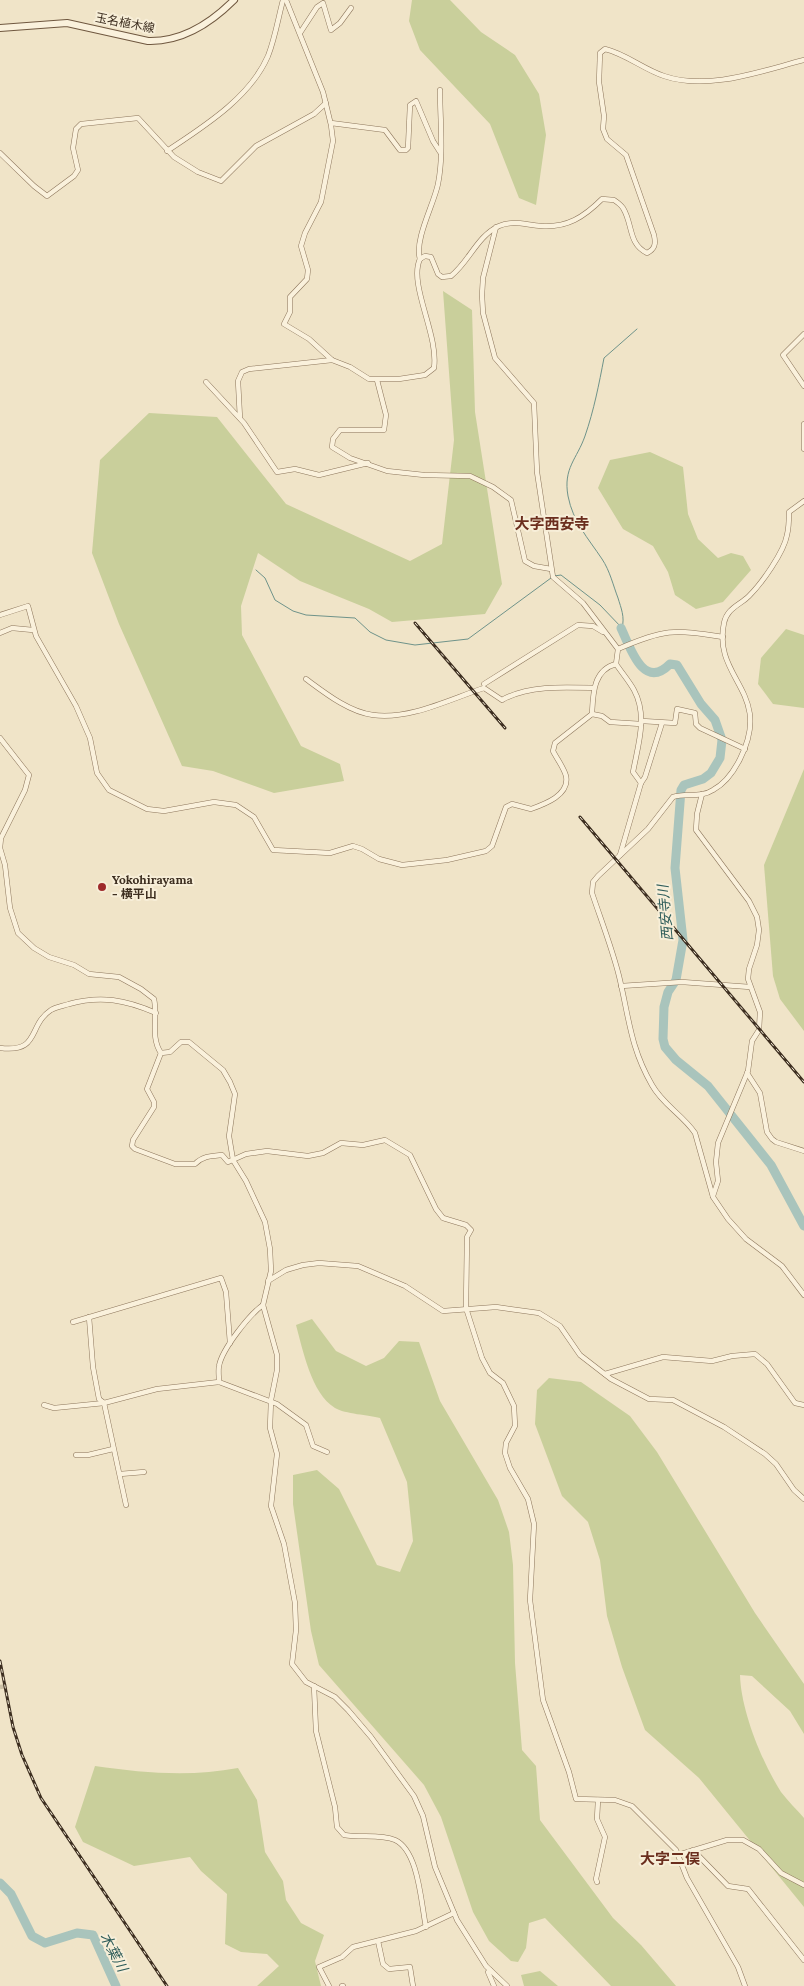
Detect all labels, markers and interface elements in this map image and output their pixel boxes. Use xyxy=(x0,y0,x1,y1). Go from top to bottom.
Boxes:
street label: 玉名植木線 xyxy=(94,9,156,36)
district label: 大字西安寺 xyxy=(514,514,590,533)
place label: Yokohirayama - 横平山 xyxy=(112,872,193,901)
marker: Yokohirayama - 横平山 xyxy=(96,881,108,893)
water label: 西安寺川 xyxy=(653,882,676,942)
district label: 大字二俣 xyxy=(640,1849,700,1868)
water label: 木葉川 xyxy=(96,1929,133,1977)

